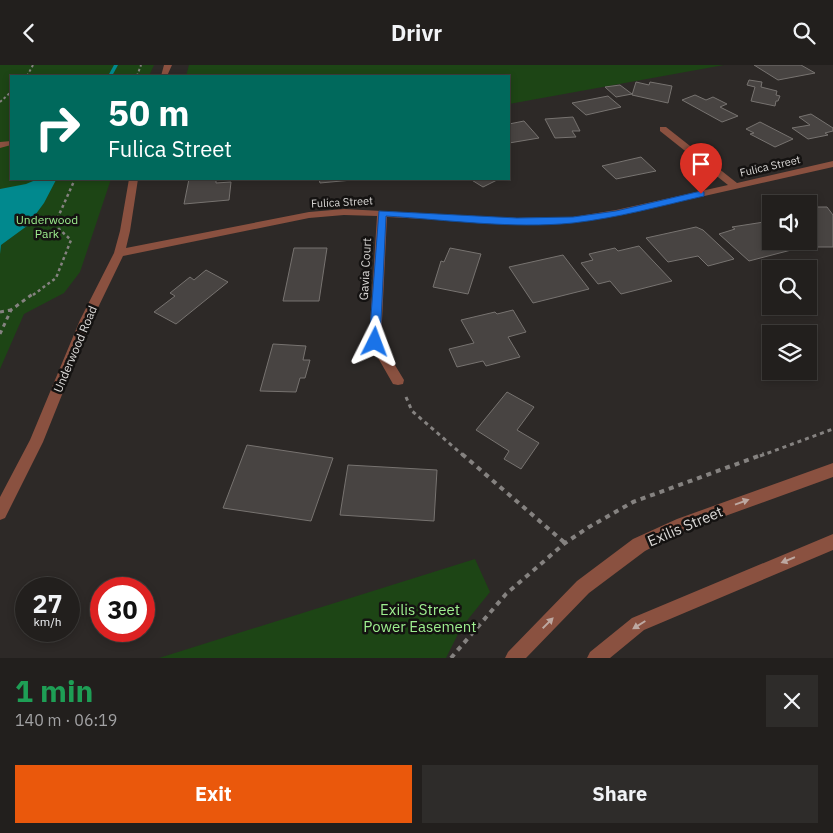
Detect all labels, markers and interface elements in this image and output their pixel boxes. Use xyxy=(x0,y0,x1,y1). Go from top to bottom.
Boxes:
text: Drivr xyxy=(391,18,442,47)
icon: back xyxy=(15,19,43,47)
icon: search xyxy=(790,19,818,47)
text: 50 m xyxy=(108,90,190,136)
icon: right xyxy=(25,95,90,160)
text: Fulica Street xyxy=(108,134,232,163)
pin xyxy=(680,143,722,194)
icon: arrive xyxy=(687,150,715,178)
street label: Fulica Street xyxy=(738,152,802,180)
street label: Fulica Street xyxy=(311,193,373,211)
map controls xyxy=(762,195,817,380)
button: sound xyxy=(762,195,817,250)
park label: Underwood Park xyxy=(16,212,78,241)
street label: Gavia Court xyxy=(356,237,374,301)
button: search xyxy=(762,260,817,315)
street label: Underwood Road xyxy=(50,303,100,395)
position arrow xyxy=(348,315,400,367)
button: layers xyxy=(762,325,817,380)
one-way arrow xyxy=(735,498,750,505)
street label: Exilis Street xyxy=(645,502,725,550)
one-way arrow xyxy=(781,557,795,565)
speed limit sign: 30 xyxy=(90,577,155,642)
text: 27 xyxy=(32,587,63,620)
park label: Exilis Street Power Easement xyxy=(363,600,477,636)
text: km/h xyxy=(33,614,62,629)
one-way arrow xyxy=(541,617,553,629)
one-way arrow xyxy=(632,620,645,629)
text: 1 min xyxy=(15,671,93,710)
button: close xyxy=(766,675,818,727)
text: 140 m · 06:19 xyxy=(15,710,117,730)
button: Exit xyxy=(15,765,412,823)
button: Share xyxy=(422,765,818,823)

